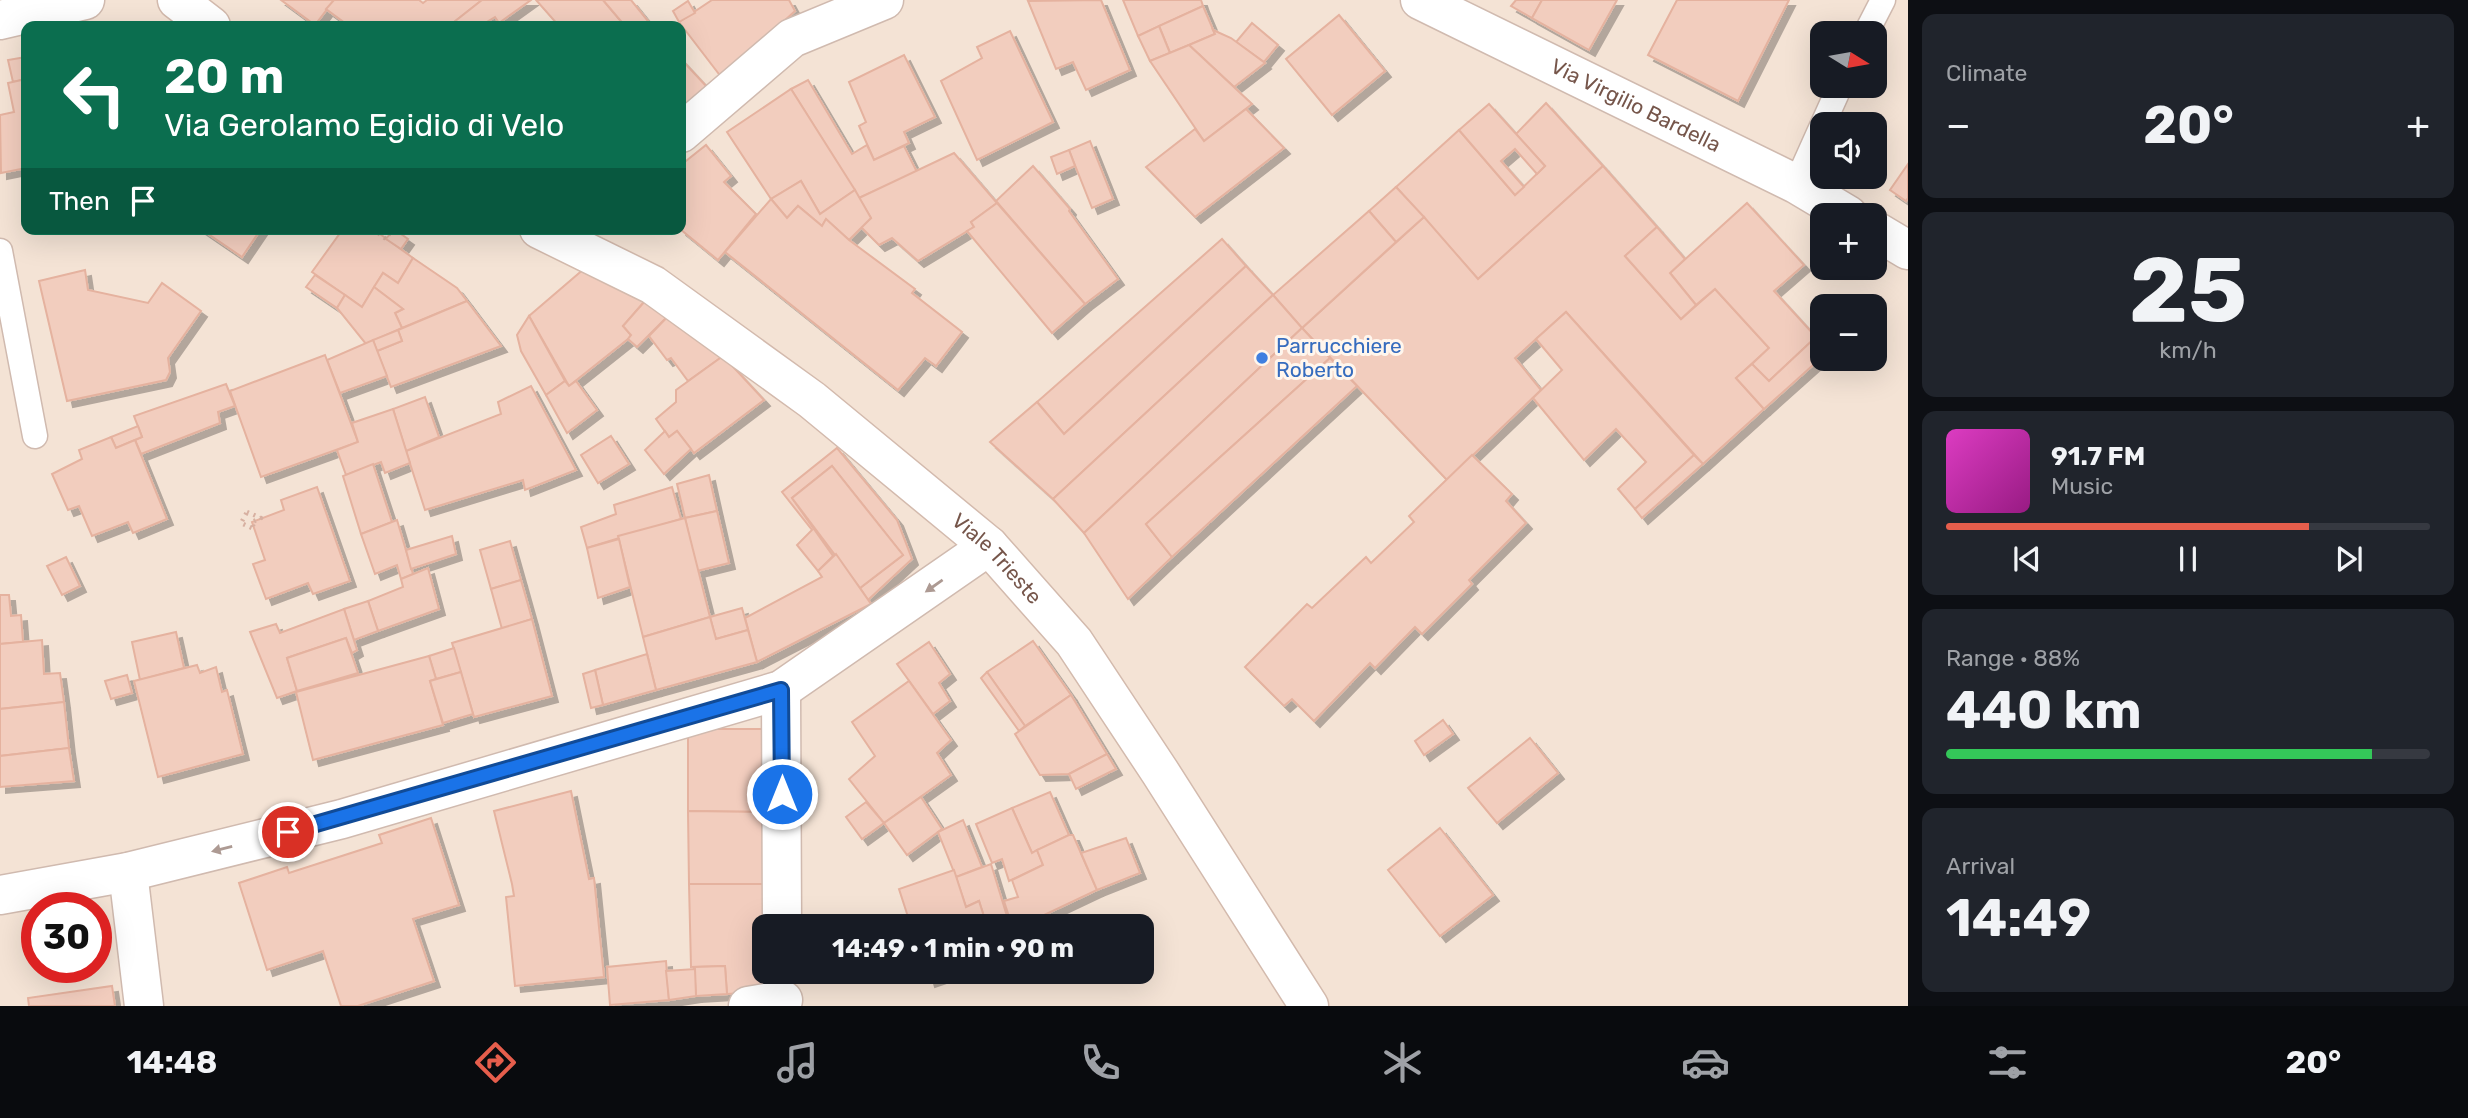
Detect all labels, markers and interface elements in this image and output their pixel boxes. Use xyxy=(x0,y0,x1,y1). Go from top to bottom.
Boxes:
north arrow xyxy=(1810,21,1886,98)
map controls xyxy=(1810,21,1887,371)
text: 20 m xyxy=(164,47,285,105)
icon: left xyxy=(49,49,140,140)
street label: Via Virgilio Bardella xyxy=(1547,53,1725,157)
text: Climate xyxy=(1946,59,2027,87)
text: 20° xyxy=(2143,94,2234,156)
text: − xyxy=(1946,102,1971,148)
text: + xyxy=(2406,102,2430,148)
text: Via Gerolamo Egidio di Velo xyxy=(164,106,564,144)
button: sound xyxy=(1810,112,1887,189)
icon: arrive xyxy=(124,182,162,220)
text: Then xyxy=(49,186,110,217)
button: + xyxy=(1810,203,1887,280)
text: 25 xyxy=(2129,236,2247,344)
button: − xyxy=(1810,294,1887,371)
place label: Parrucchiere Roberto xyxy=(1276,333,1402,382)
text: km/h xyxy=(2159,336,2217,364)
marker: Parrucchiere Roberto xyxy=(1254,350,1270,366)
text: 91.7 FM xyxy=(2051,441,2145,472)
text: Music xyxy=(2051,472,2113,500)
street label: Viale Trieste xyxy=(947,508,1047,609)
icon: previous xyxy=(2008,540,2046,578)
icon: pause xyxy=(2169,540,2207,578)
icon: next xyxy=(2330,540,2368,578)
one-way arrow xyxy=(925,579,943,593)
text: Range · 88% xyxy=(1946,644,2080,672)
text: 440 km xyxy=(1946,679,2142,741)
position arrow xyxy=(745,757,819,831)
pin xyxy=(258,802,318,862)
icon: arrive xyxy=(269,813,307,851)
one-way arrow xyxy=(211,844,233,855)
text: Arrival xyxy=(1946,852,2015,880)
text: 14:49 xyxy=(1946,887,2091,949)
speed limit sign: 30 xyxy=(21,892,112,983)
text: 14:49 · 1 min · 90 m xyxy=(832,933,1074,964)
icon: directions xyxy=(471,1038,520,1087)
icon: music xyxy=(773,1038,822,1087)
icon: phone xyxy=(1076,1038,1125,1087)
icon: climate xyxy=(1378,1038,1427,1087)
icon: car xyxy=(1681,1038,1730,1087)
icon: filters xyxy=(1983,1038,2032,1087)
text: 14:48 xyxy=(127,1043,217,1081)
text: 20° xyxy=(2286,1043,2341,1081)

